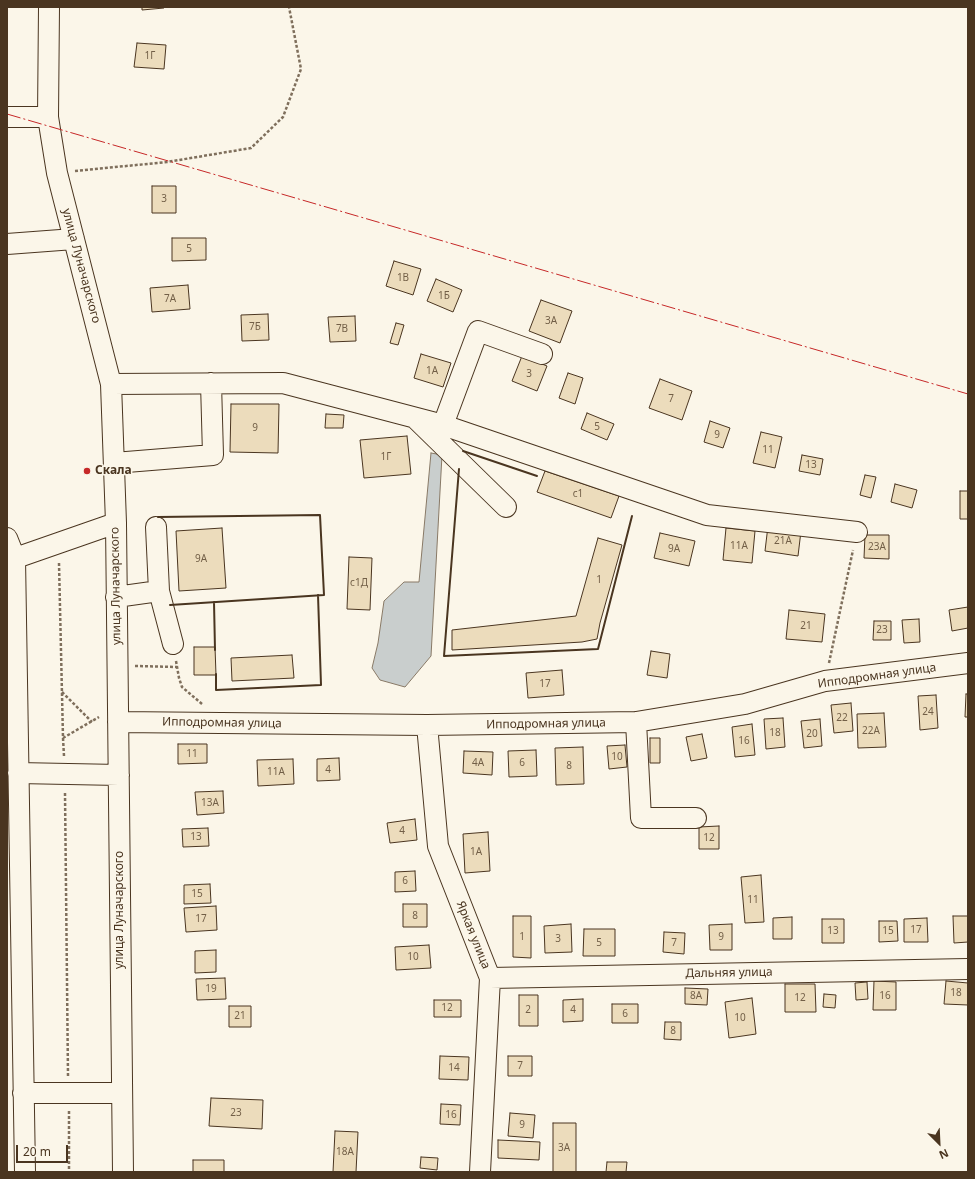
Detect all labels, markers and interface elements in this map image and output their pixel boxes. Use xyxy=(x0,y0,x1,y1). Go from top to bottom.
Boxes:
house number: 1Г xyxy=(145,50,155,62)
house number: 3 xyxy=(161,193,167,205)
street label: улица Луначарского xyxy=(59,207,103,325)
house number: 5 xyxy=(186,243,192,255)
house number: 1В xyxy=(397,272,409,284)
house number: 1Б xyxy=(438,290,450,302)
house number: 7А xyxy=(164,293,176,305)
house number: 3А xyxy=(545,315,557,327)
house number: 7Б xyxy=(249,321,261,333)
house number: 7В xyxy=(336,323,348,335)
house number: 1А xyxy=(426,365,438,377)
house number: 3 xyxy=(526,368,532,380)
house number: 7 xyxy=(668,393,674,405)
house number: 5 xyxy=(594,421,600,433)
house number: 9 xyxy=(252,422,258,434)
house number: 9 xyxy=(714,429,720,441)
house number: 11 xyxy=(762,444,774,456)
house number: 1Г xyxy=(381,451,391,463)
house number: 13 xyxy=(805,459,817,471)
place label: Скала xyxy=(95,464,132,478)
marker: Скала xyxy=(82,466,92,476)
house number: с1 xyxy=(573,488,583,500)
street label: улица Луначарского xyxy=(108,527,124,645)
house number: 21А xyxy=(774,535,792,547)
house number: 11А xyxy=(730,540,748,552)
house number: 23А xyxy=(868,541,886,553)
house number: 9А xyxy=(668,543,680,555)
house number: 9А xyxy=(195,553,207,565)
house number: 1 xyxy=(596,574,602,586)
house number: с1Д xyxy=(350,577,368,589)
house number: 21 xyxy=(800,620,812,632)
house number: 23 xyxy=(876,624,888,636)
street label: Ипподромная улица xyxy=(817,661,937,691)
house number: 17 xyxy=(539,678,551,690)
house number: 24 xyxy=(922,706,934,718)
house number: 22 xyxy=(836,712,848,724)
street label: Ипподромная улица xyxy=(162,715,282,731)
street label: Ипподромная улица xyxy=(486,716,606,732)
house number: 22А xyxy=(862,725,880,737)
house number: 18 xyxy=(769,727,781,739)
house number: 20 xyxy=(806,728,818,740)
house number: 16 xyxy=(738,735,750,747)
house number: 11 xyxy=(186,748,198,760)
house number: 10 xyxy=(611,751,623,763)
house number: 4А xyxy=(472,757,484,769)
house number: 6 xyxy=(519,757,525,769)
house number: 8 xyxy=(566,760,572,772)
house number: 4 xyxy=(325,764,331,776)
house number: 11А xyxy=(267,766,285,778)
house number: 13А xyxy=(201,797,219,809)
house number: 4 xyxy=(399,825,405,837)
house number: 13 xyxy=(190,831,202,843)
house number: 12 xyxy=(703,832,715,844)
house number: 1А xyxy=(470,846,482,858)
street label: улица Луначарского xyxy=(113,851,127,969)
house number: 6 xyxy=(402,875,408,887)
house number: 15 xyxy=(191,888,203,900)
house number: 11 xyxy=(747,894,759,906)
street label: Яркая улица xyxy=(453,899,493,971)
house number: 8 xyxy=(412,910,418,922)
house number: 17 xyxy=(195,913,207,925)
house number: 17 xyxy=(910,924,922,936)
house number: 13 xyxy=(827,925,839,937)
house number: 15 xyxy=(882,925,894,937)
house number: 1 xyxy=(519,931,525,943)
house number: 9 xyxy=(718,931,724,943)
house number: 3 xyxy=(555,933,561,945)
house number: 5 xyxy=(596,937,602,949)
house number: 7 xyxy=(671,937,677,949)
house number: 10 xyxy=(407,951,419,963)
street label: Дальняя улица xyxy=(685,965,773,981)
house number: 19 xyxy=(205,983,217,995)
house number: 18 xyxy=(950,987,962,999)
house number: 8А xyxy=(690,990,702,1002)
house number: 16 xyxy=(879,990,891,1002)
house number: 12 xyxy=(794,992,806,1004)
house number: 12 xyxy=(441,1002,453,1014)
house number: 2 xyxy=(525,1004,531,1016)
house number: 4 xyxy=(570,1004,576,1016)
house number: 6 xyxy=(622,1008,628,1020)
house number: 21 xyxy=(234,1010,246,1022)
house number: 10 xyxy=(734,1012,746,1024)
house number: 8 xyxy=(670,1025,676,1037)
house number: 7 xyxy=(517,1060,523,1072)
house number: 14 xyxy=(448,1062,460,1074)
house number: 23 xyxy=(230,1107,242,1119)
house number: 16 xyxy=(445,1109,457,1121)
house number: 9 xyxy=(519,1119,525,1131)
north arrow xyxy=(919,1123,959,1163)
scale bar xyxy=(18,1137,70,1163)
house number: 3А xyxy=(558,1142,570,1154)
text: 20 m xyxy=(23,1143,51,1160)
house number: 18А xyxy=(336,1146,354,1158)
text: N xyxy=(937,1146,951,1163)

